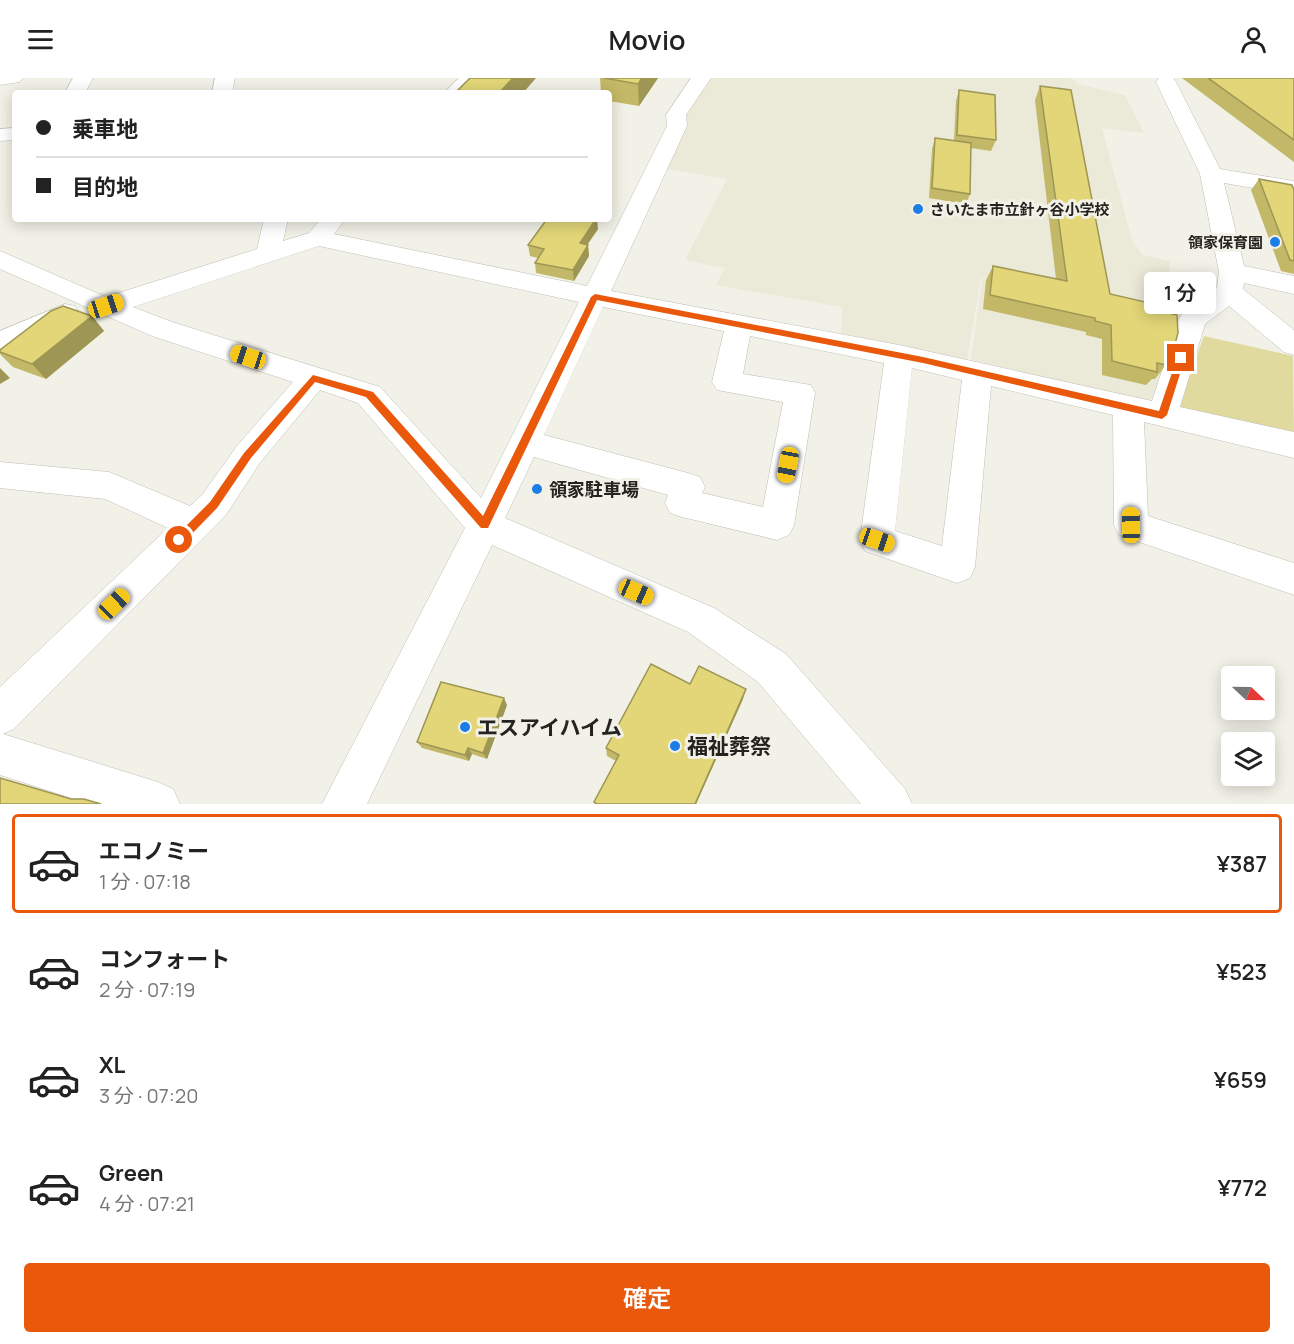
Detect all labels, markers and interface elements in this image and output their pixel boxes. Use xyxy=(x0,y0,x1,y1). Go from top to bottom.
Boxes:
text: Movio xyxy=(608,21,686,58)
icon: menu xyxy=(24,23,57,56)
icon: person xyxy=(1237,23,1270,56)
text: 乗車地 xyxy=(72,114,138,144)
text: 目的地 xyxy=(72,172,138,202)
place label: さいたま市立針ヶ谷小学校 xyxy=(930,199,1110,220)
marker: さいたま市立針ヶ谷小学校 xyxy=(911,202,925,216)
place label: 領家保育園 xyxy=(1188,232,1263,253)
marker: 領家保育園 xyxy=(1268,235,1282,249)
callout: 1 分 xyxy=(1145,271,1217,313)
text: 1 分 xyxy=(1164,279,1196,306)
car xyxy=(86,292,126,320)
car xyxy=(228,343,268,371)
route end xyxy=(1167,344,1194,371)
car xyxy=(776,446,800,484)
place label: 領家駐車場 xyxy=(549,477,639,501)
marker: 領家駐車場 xyxy=(530,482,544,496)
car xyxy=(1122,507,1140,543)
route start xyxy=(165,526,192,553)
car xyxy=(857,526,897,554)
car xyxy=(616,576,656,608)
car xyxy=(95,585,133,623)
north arrow xyxy=(1221,666,1275,720)
map controls xyxy=(1221,666,1275,786)
place label: エスアイハイム xyxy=(477,713,622,741)
marker: エスアイハイム xyxy=(458,720,472,734)
place label: 福祉葬祭 xyxy=(687,732,771,760)
button: layers xyxy=(1221,732,1275,786)
marker: 福祉葬祭 xyxy=(668,739,682,753)
text: エコノミー xyxy=(99,836,209,866)
icon: car xyxy=(27,837,81,891)
text: ¥387 xyxy=(1217,849,1267,879)
text: 1 分 · 07:18 xyxy=(99,868,191,895)
text: コンフォート xyxy=(99,944,230,974)
icon: car xyxy=(27,945,81,999)
text: ¥523 xyxy=(1216,957,1267,987)
text: 2 分 · 07:19 xyxy=(99,976,195,1003)
text: XL xyxy=(99,1050,125,1080)
icon: car xyxy=(27,1053,81,1107)
text: ¥659 xyxy=(1214,1065,1267,1095)
text: 3 分 · 07:20 xyxy=(99,1082,198,1109)
text: Green xyxy=(99,1158,164,1188)
icon: car xyxy=(27,1161,81,1215)
text: ¥772 xyxy=(1218,1173,1267,1203)
text: 4 分 · 07:21 xyxy=(99,1190,195,1217)
button: 確定 xyxy=(24,1263,1270,1332)

